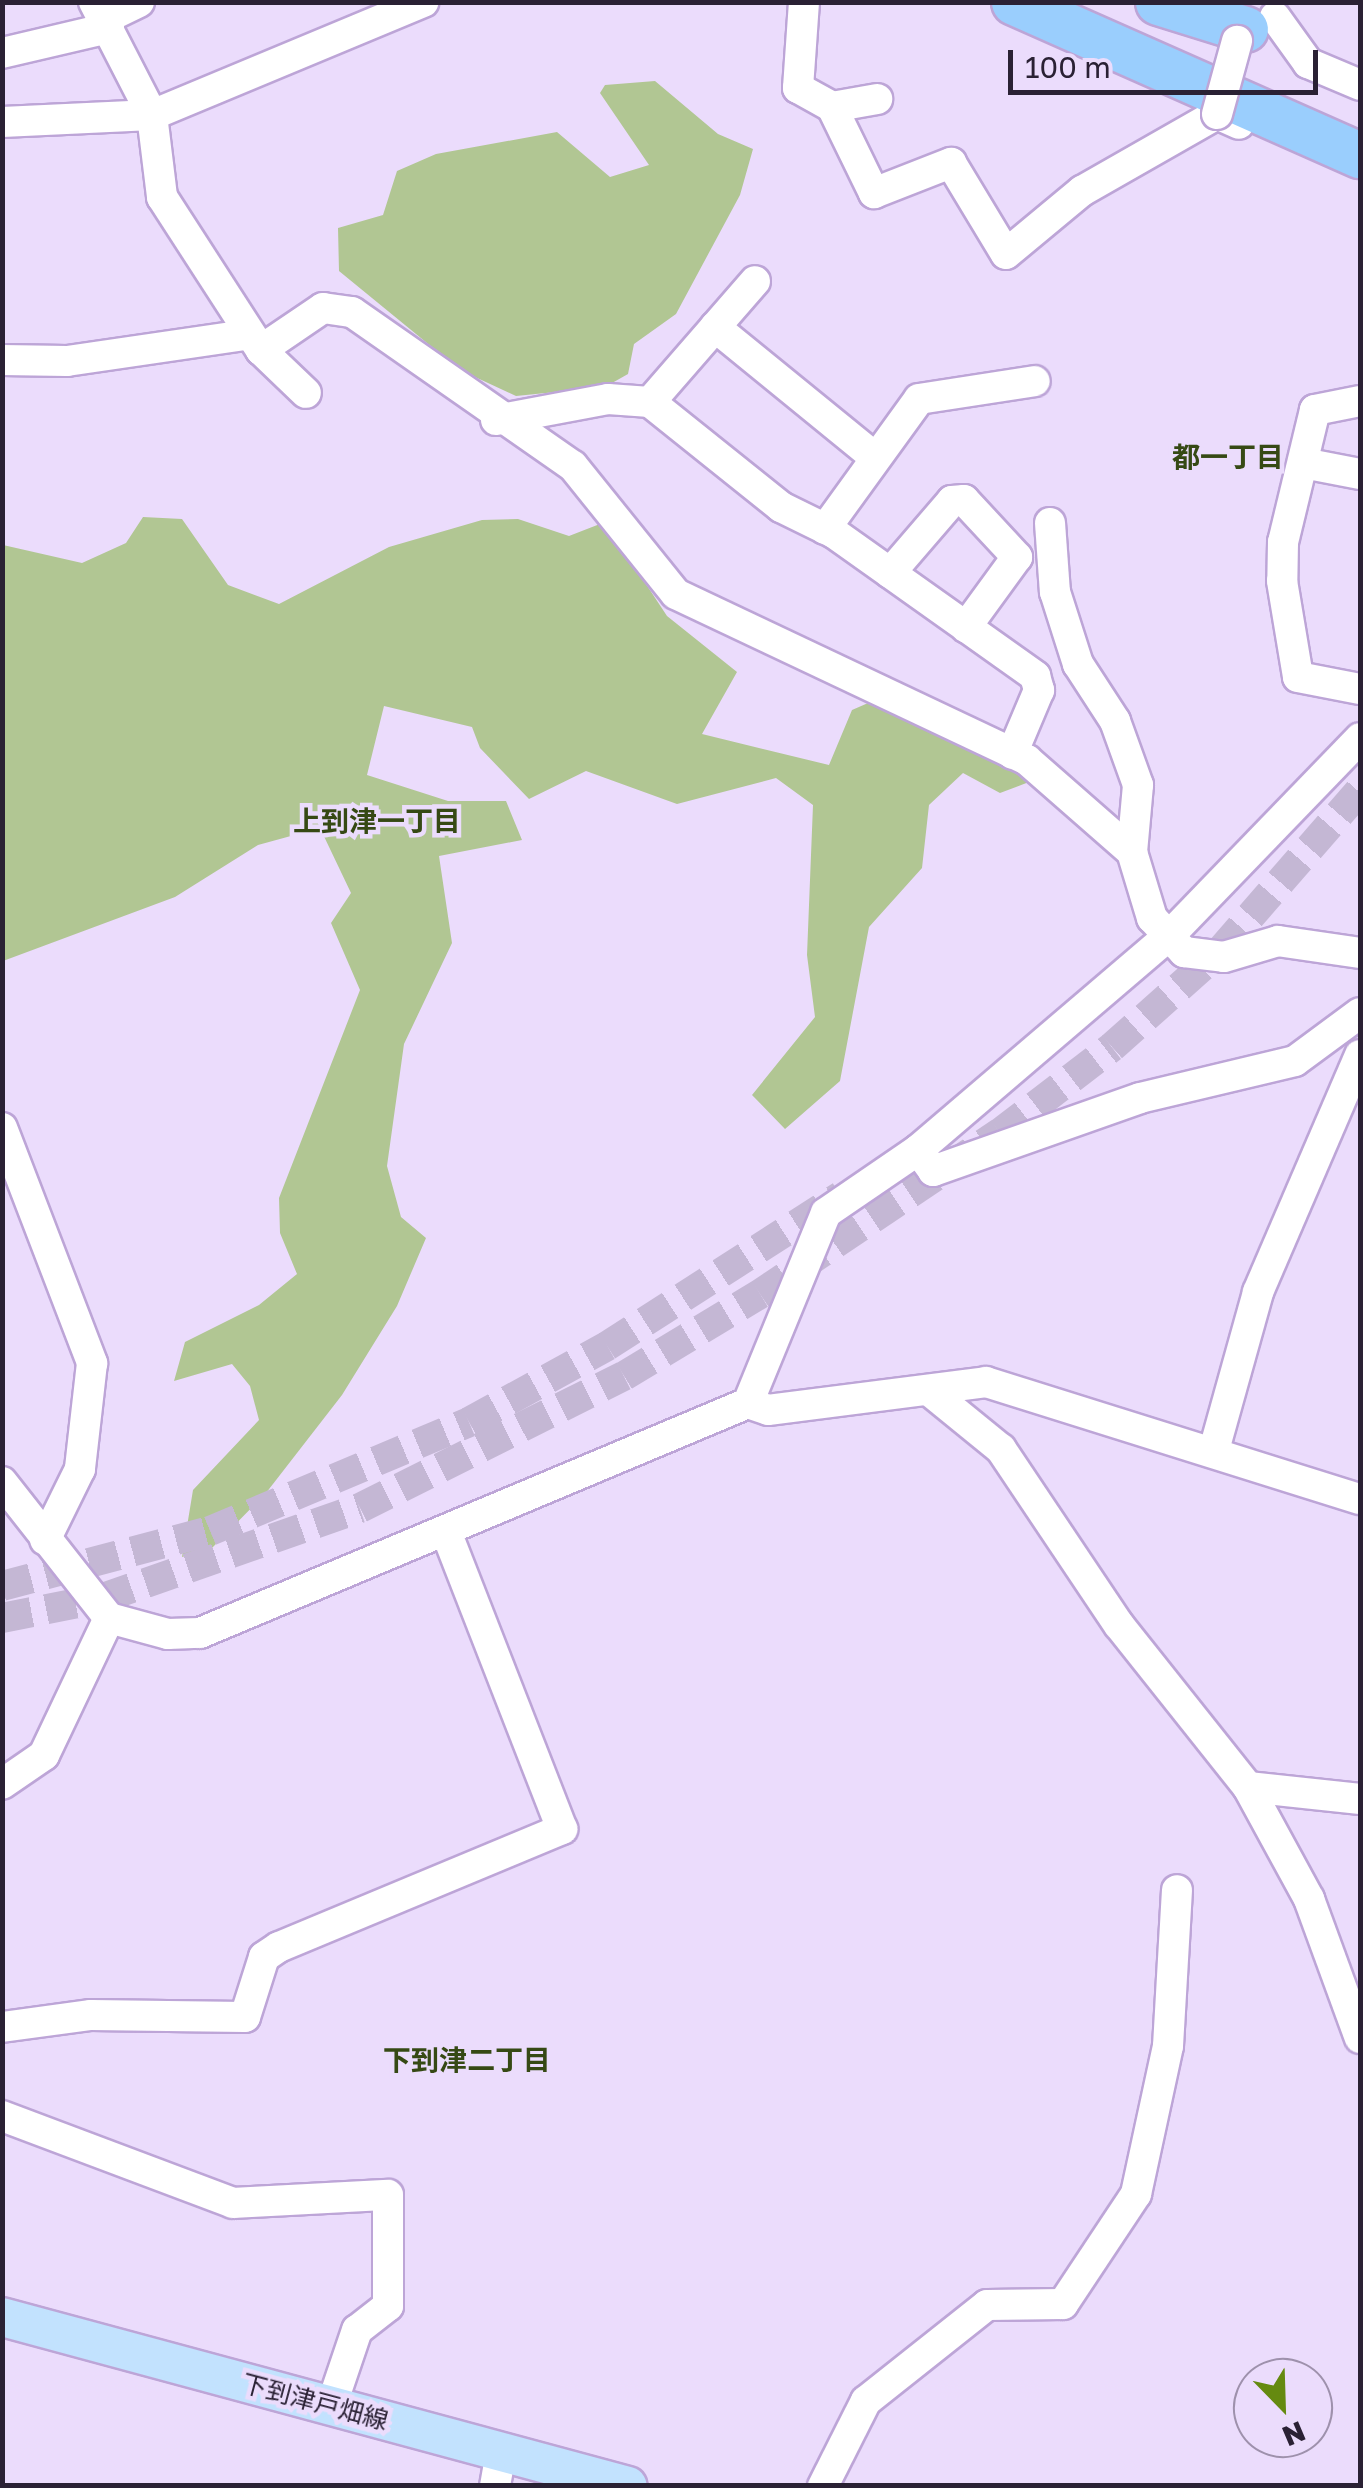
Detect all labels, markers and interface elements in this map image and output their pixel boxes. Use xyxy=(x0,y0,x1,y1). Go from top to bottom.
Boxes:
scale bar xyxy=(1013,30,1323,92)
text: 100 m xyxy=(1025,49,1111,85)
district label: 都一丁目 xyxy=(1172,440,1284,474)
district label: 上到津一丁目 xyxy=(293,804,461,838)
district label: 下到津二丁目 xyxy=(383,2043,551,2077)
north arrow xyxy=(1233,2358,1333,2458)
street label: 下到津戸畑線 xyxy=(239,2368,391,2436)
text: N xyxy=(1278,2415,1310,2454)

